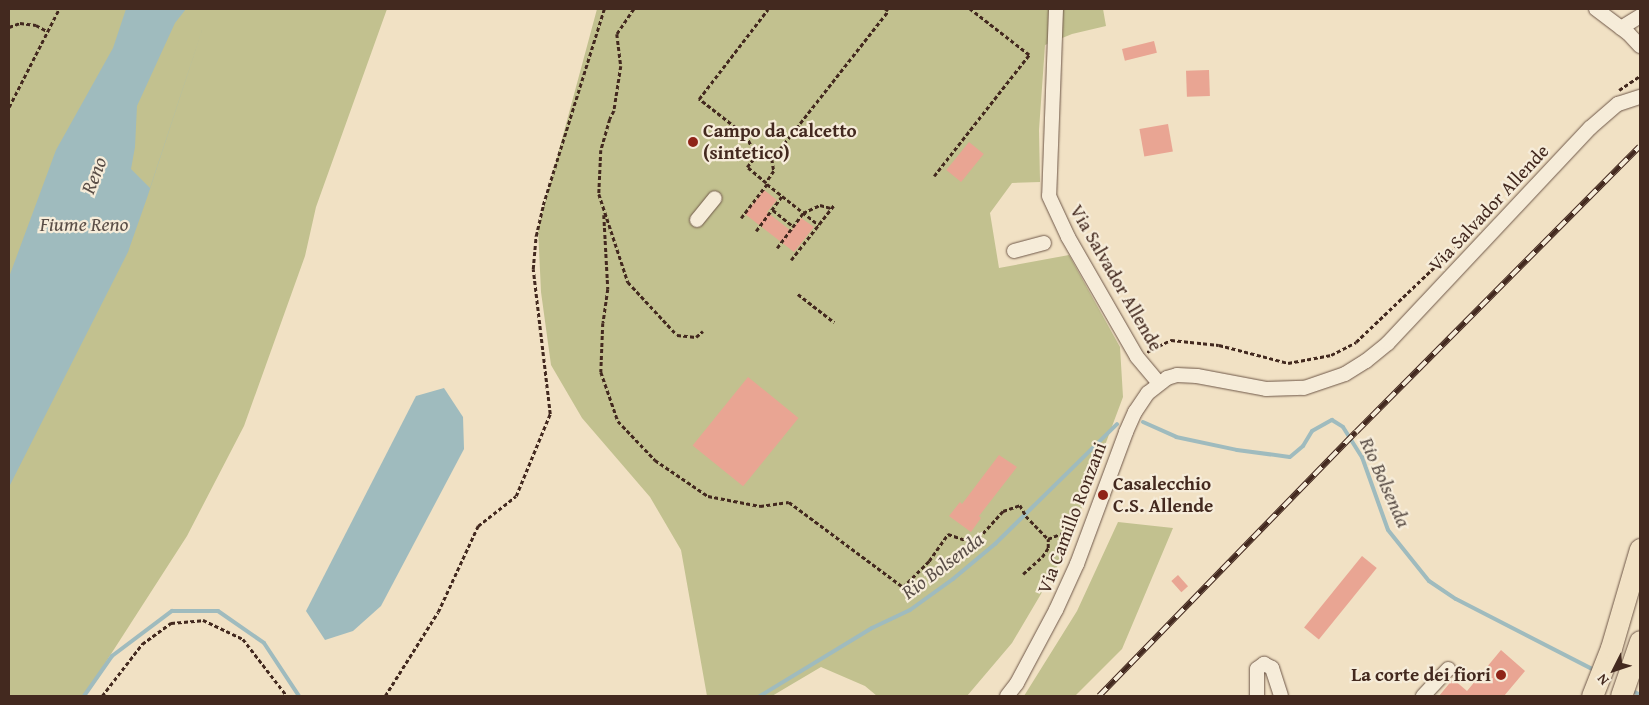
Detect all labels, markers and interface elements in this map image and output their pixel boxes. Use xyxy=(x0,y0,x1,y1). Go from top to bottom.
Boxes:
place label: Campo da calcetto (sintetico) xyxy=(703,120,857,164)
marker: Campo da calcetto (sintetico) xyxy=(687,136,699,148)
street label: Via Salvador Allende xyxy=(1424,140,1554,276)
water label: Reno xyxy=(75,153,111,197)
street label: Via Salvador Allende xyxy=(1065,201,1167,355)
water label: Fiume Reno xyxy=(40,211,128,235)
water label: Rio Bolsenda xyxy=(1355,433,1417,531)
street label: Via Camillo Ronzani xyxy=(1033,439,1111,597)
place label: Casalecchio C.S. Allende xyxy=(1113,473,1213,517)
marker: Casalecchio C.S. Allende xyxy=(1097,489,1109,501)
water label: Rio Bolsenda xyxy=(896,526,988,604)
north arrow xyxy=(1589,645,1639,695)
place label: La corte dei fiori xyxy=(1351,664,1491,686)
marker: La corte dei fiori xyxy=(1495,669,1507,681)
text: N xyxy=(1592,670,1613,690)

